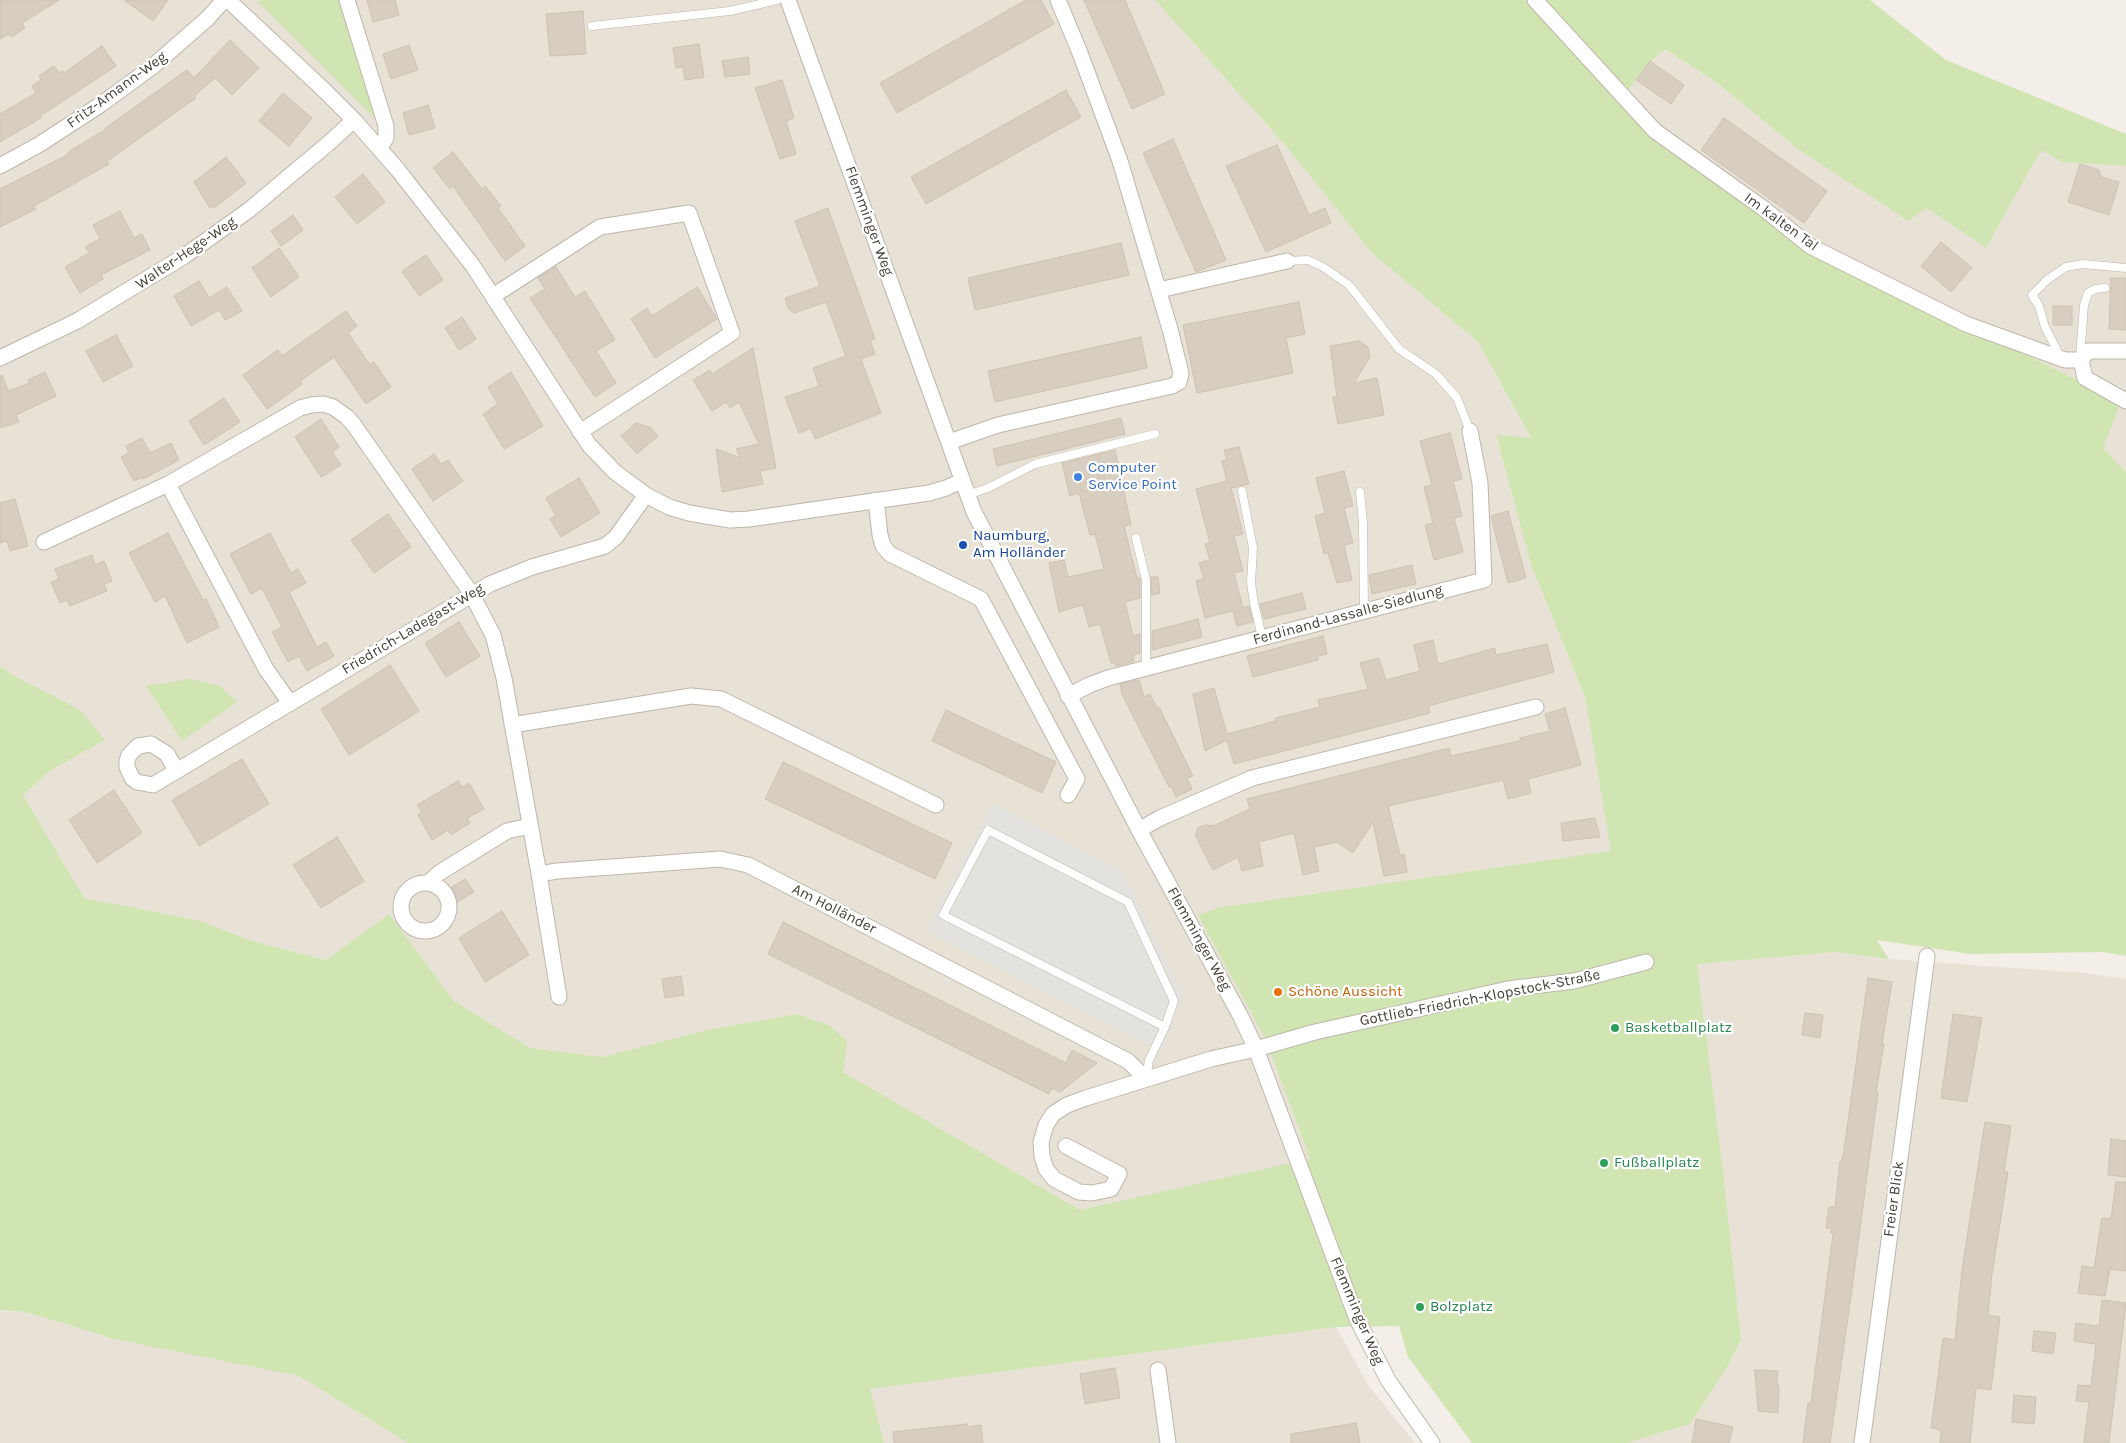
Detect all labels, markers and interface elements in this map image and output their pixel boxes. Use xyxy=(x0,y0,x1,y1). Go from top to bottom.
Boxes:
street label: Fritz-Amann-Weg xyxy=(64,48,170,132)
street label: Flemminger Weg xyxy=(841,164,897,278)
street label: Im kalten Tal xyxy=(1740,189,1822,255)
street label: Walter-Hege-Weg xyxy=(132,213,240,293)
place label: Computer Service Point xyxy=(1088,459,1177,494)
marker: Computer Service Point xyxy=(1072,471,1084,483)
place label: Naumburg, Am Holländer xyxy=(973,527,1065,562)
marker: Naumburg, Am Holländer xyxy=(957,539,969,551)
street label: Friedrich-Ladegast-Weg xyxy=(339,579,487,679)
street label: Ferdinand-Lassalle-Siedlung xyxy=(1251,581,1445,649)
street label: Am Holländer xyxy=(789,880,879,938)
street label: Flemminger Weg xyxy=(1163,884,1235,994)
street label: Gottlieb-Friedrich-Klopstock-Straße xyxy=(1358,966,1602,1030)
place label: Schöne Aussicht xyxy=(1288,983,1403,1001)
marker: Schöne Aussicht xyxy=(1272,986,1284,998)
place label: Basketballplatz xyxy=(1625,1019,1732,1037)
marker: Basketballplatz xyxy=(1609,1022,1621,1034)
place label: Fußballplatz xyxy=(1614,1154,1699,1172)
marker: Fußballplatz xyxy=(1598,1157,1610,1169)
street label: Freier Blick xyxy=(1880,1160,1908,1238)
street label: Flemminger Weg xyxy=(1326,1254,1388,1368)
place label: Bolzplatz xyxy=(1430,1298,1493,1316)
marker: Bolzplatz xyxy=(1414,1301,1426,1313)

